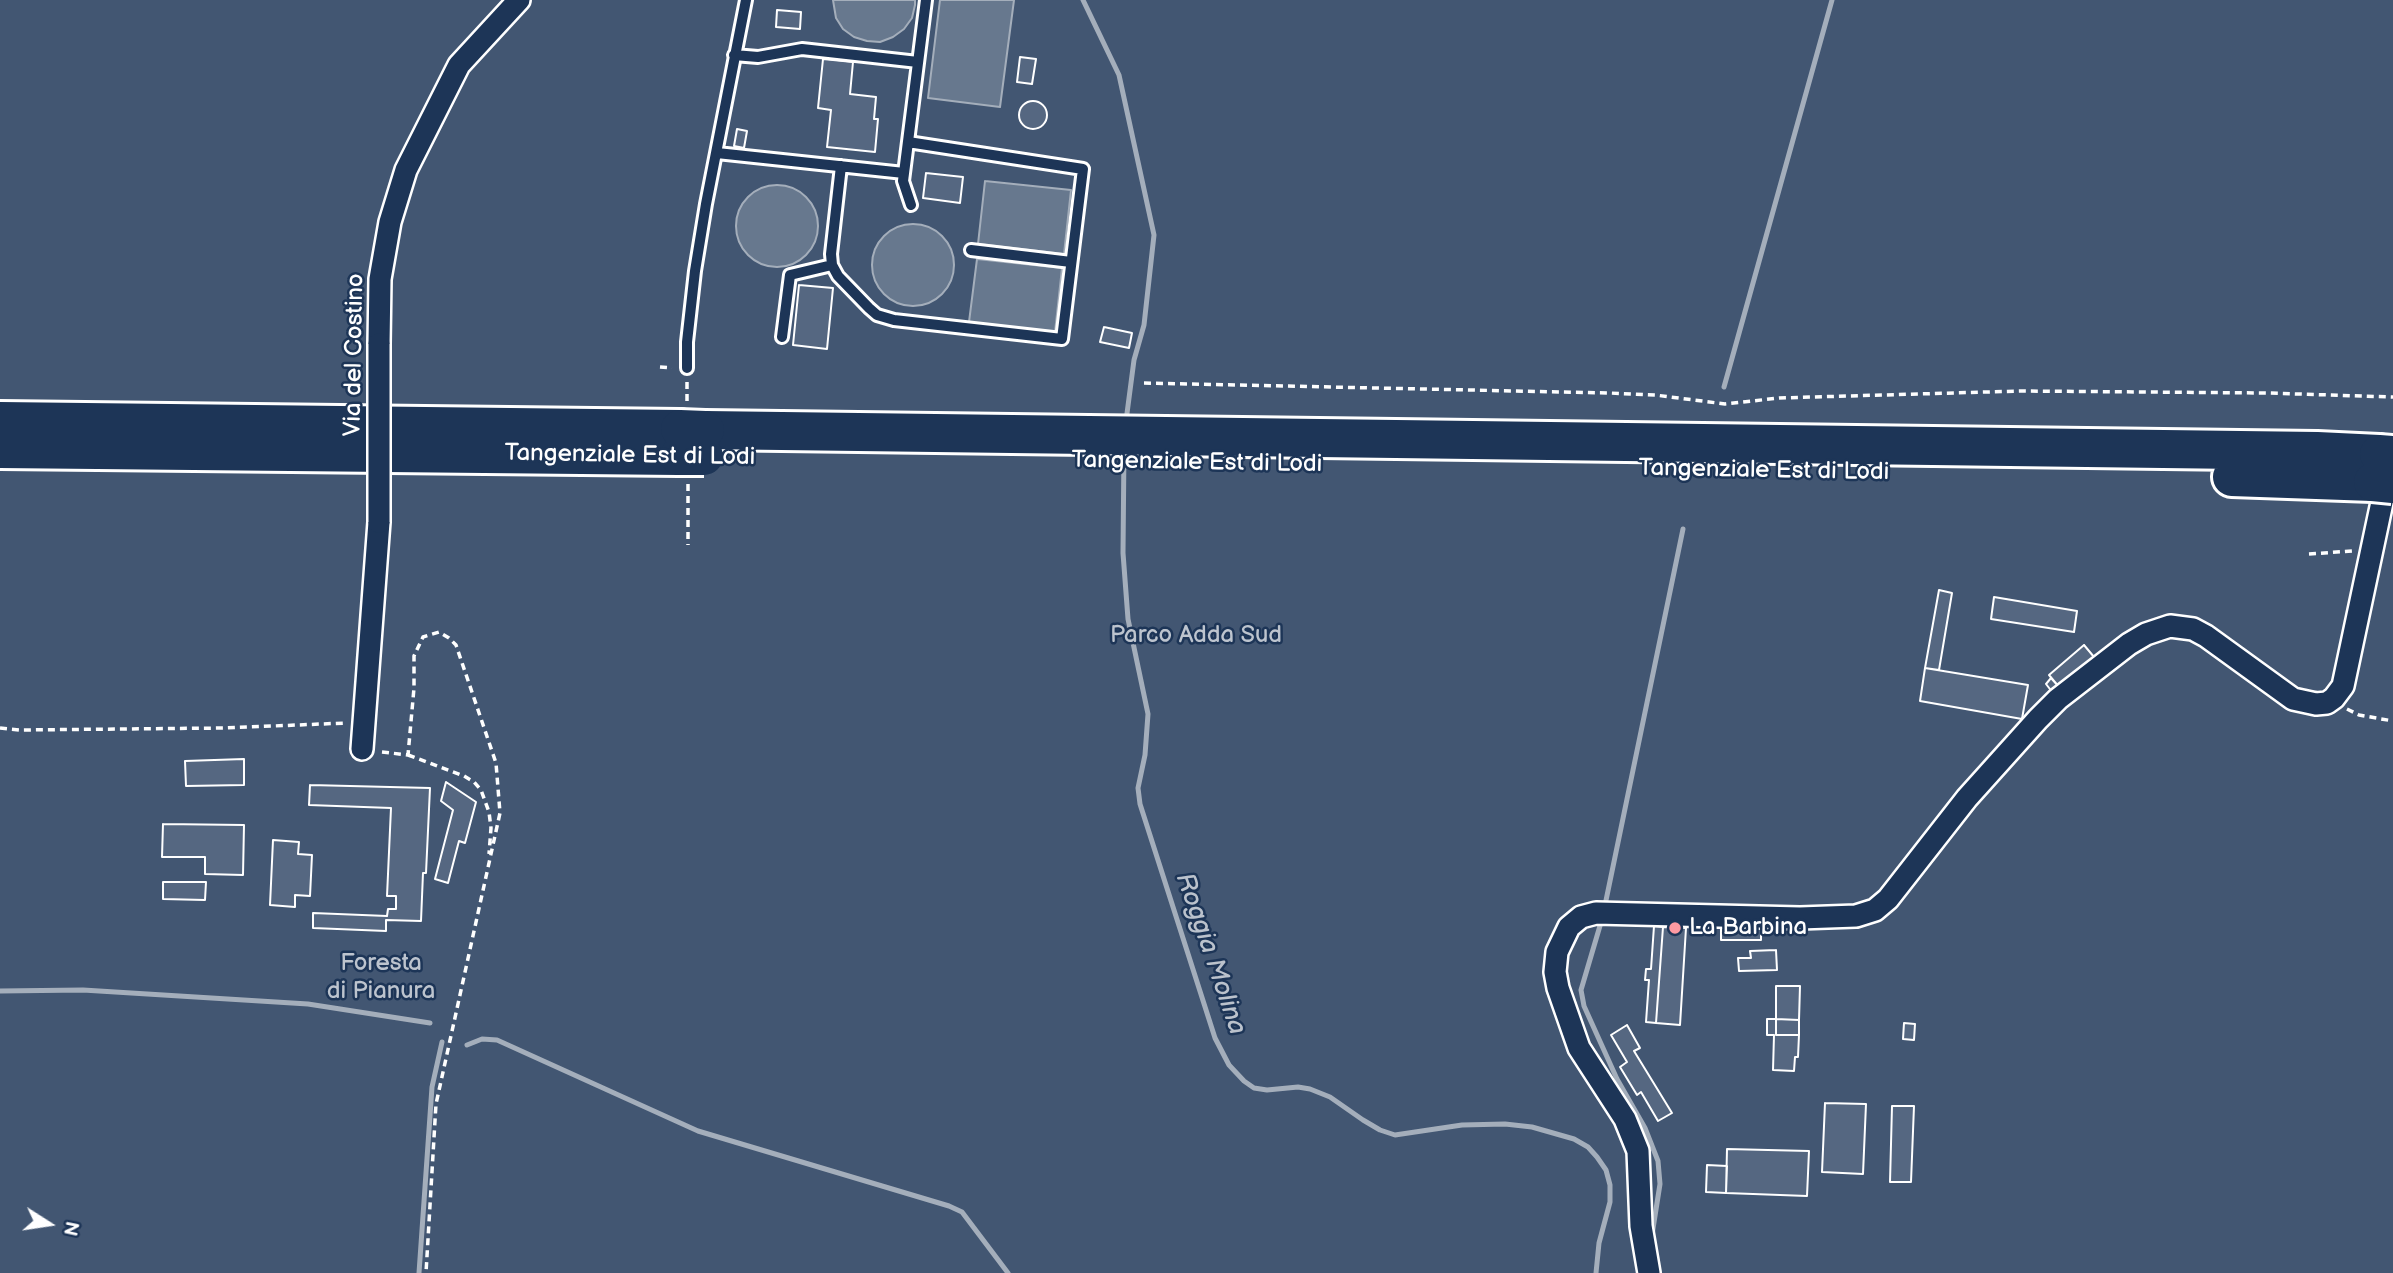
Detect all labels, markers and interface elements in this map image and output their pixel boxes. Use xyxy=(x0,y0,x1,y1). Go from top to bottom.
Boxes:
street label: Via del Costino xyxy=(339,273,371,437)
street label: Tangenziale Est di Lodi xyxy=(504,439,756,473)
street label: Tangenziale Est di Lodi xyxy=(1071,446,1323,480)
street label: Tangenziale Est di Lodi xyxy=(1638,454,1890,488)
park label: Parco Adda Sud xyxy=(1110,622,1282,650)
water label: Roggia Molina xyxy=(1168,869,1252,1039)
place label: La Barbina xyxy=(1689,914,1807,942)
marker: La Barbina xyxy=(1667,920,1683,936)
park label: Foresta di Pianura xyxy=(327,950,435,1006)
north arrow xyxy=(14,1189,84,1259)
text: N xyxy=(57,1219,83,1238)

